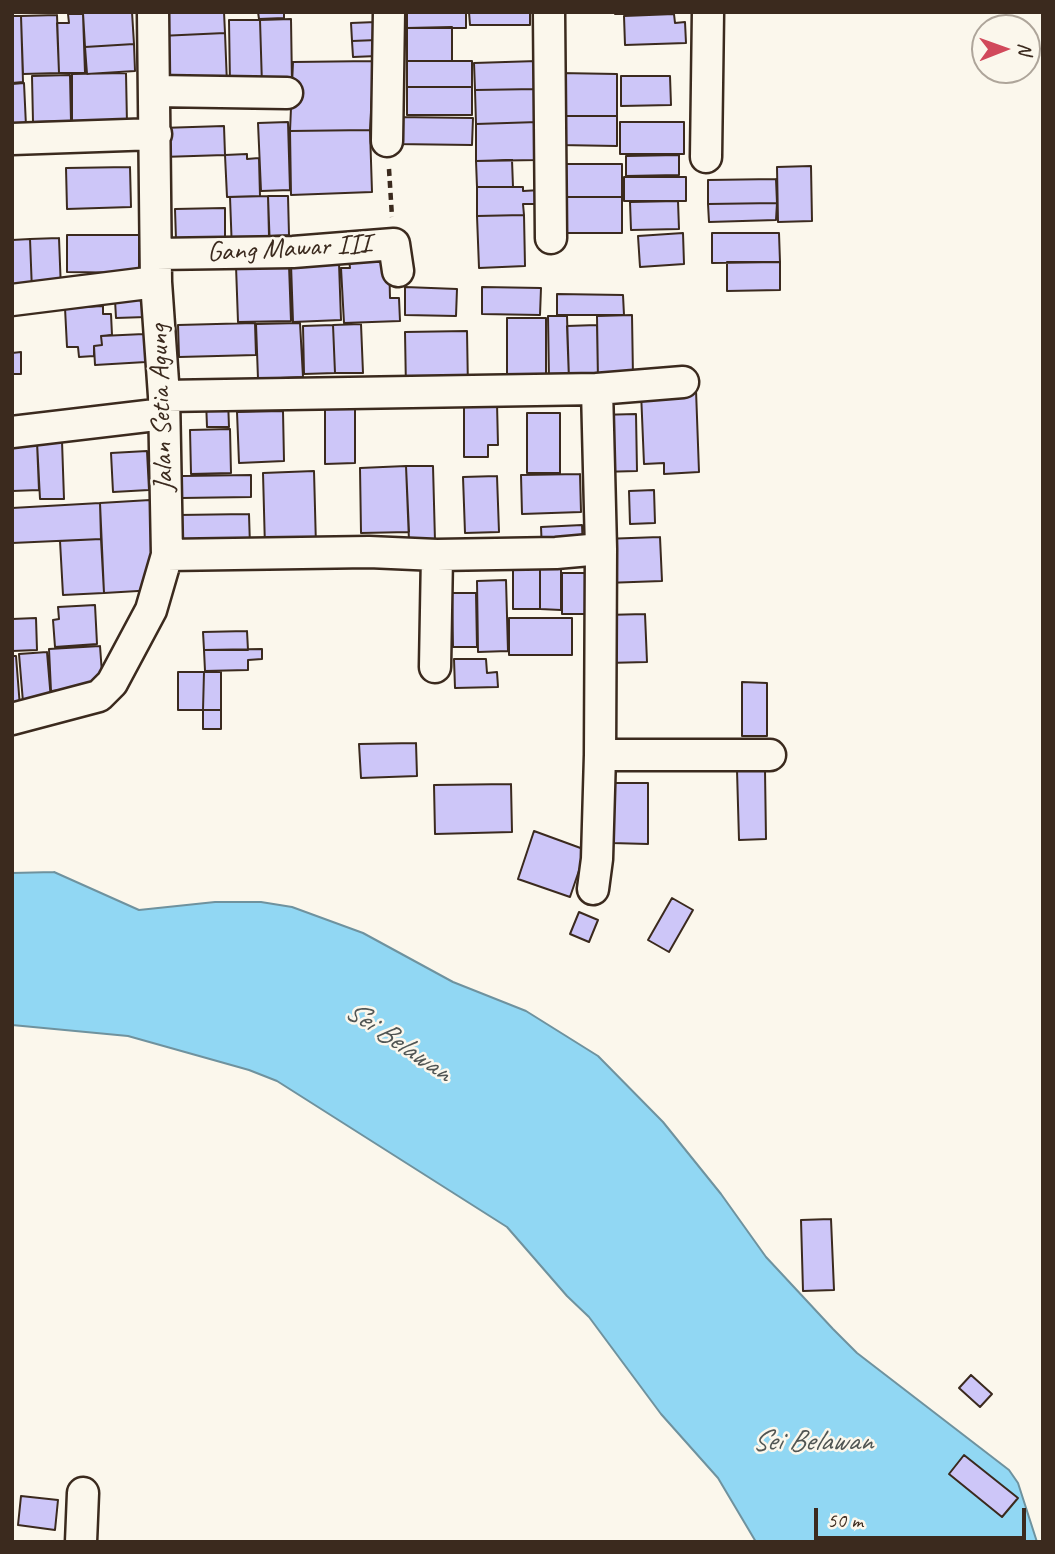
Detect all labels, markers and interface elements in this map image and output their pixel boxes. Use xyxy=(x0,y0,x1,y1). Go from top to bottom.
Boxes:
north arrow xyxy=(971,14,1041,84)
text: N xyxy=(1013,43,1037,55)
street label: Gang Mawar III xyxy=(206,228,372,270)
street label: Jalan Setia Agung xyxy=(142,324,182,492)
water label: Sei Belawan xyxy=(338,993,458,1091)
water label: Sei Belawan xyxy=(752,1424,872,1460)
scale bar xyxy=(817,1494,1029,1538)
text: 50 m xyxy=(827,1507,863,1533)

